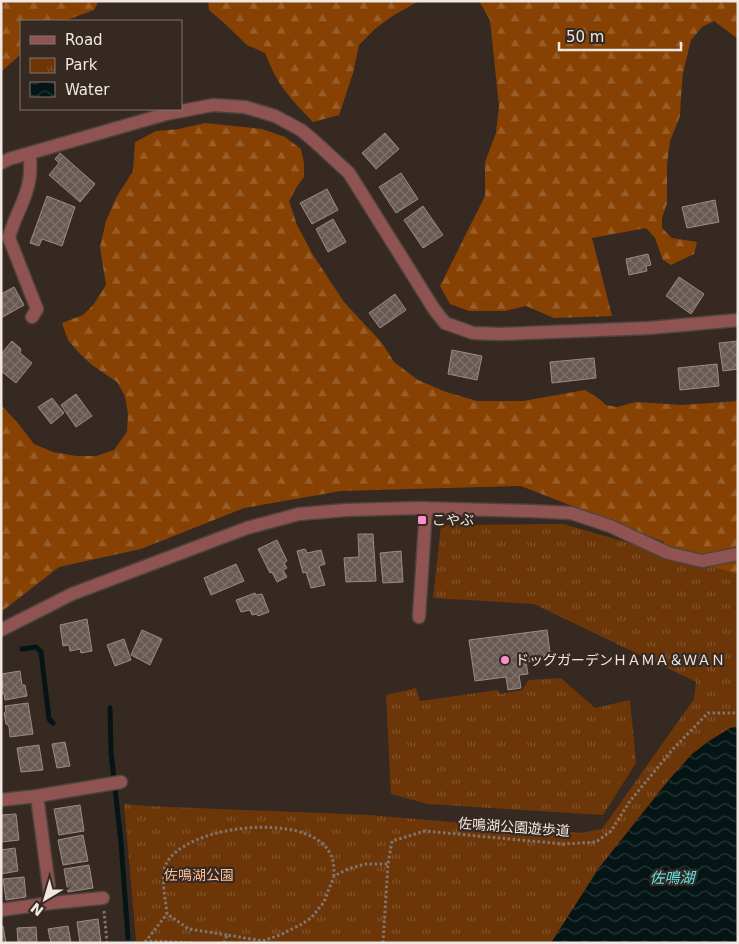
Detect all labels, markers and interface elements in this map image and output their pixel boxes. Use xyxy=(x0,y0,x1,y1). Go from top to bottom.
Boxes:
legend xyxy=(20,20,182,110)
scale bar xyxy=(559,20,682,52)
text: 50 m xyxy=(566,28,604,46)
text: Road xyxy=(65,31,103,49)
text: Park xyxy=(65,56,98,74)
text: Water xyxy=(65,81,110,99)
place label: こやぶ xyxy=(432,512,474,528)
marker: こやぶ xyxy=(416,514,428,526)
place label: ドッグガーデンＨＡＭＡ＆ＷＡＮ xyxy=(515,652,725,668)
marker: ドッグガーデンＨＡＭＡ＆ＷＡＮ xyxy=(499,654,511,666)
street label: 佐鳴湖公園遊歩道 xyxy=(458,815,570,839)
park label: 佐鳴湖公園 xyxy=(164,867,234,883)
water label: 佐鳴湖 xyxy=(649,869,696,887)
north arrow xyxy=(20,874,70,924)
text: N xyxy=(27,899,47,919)

